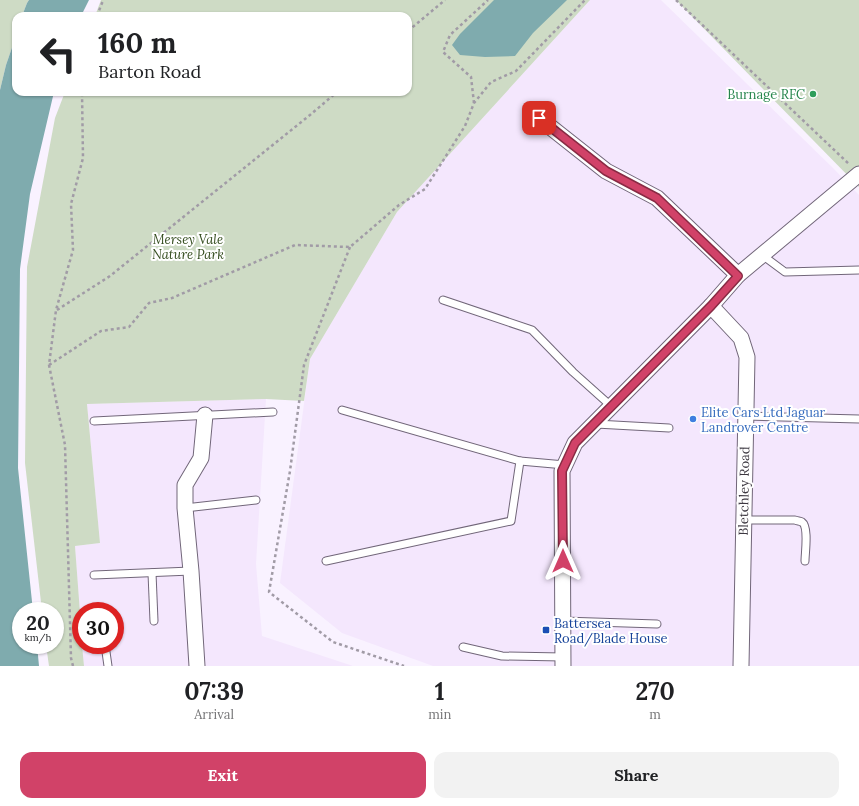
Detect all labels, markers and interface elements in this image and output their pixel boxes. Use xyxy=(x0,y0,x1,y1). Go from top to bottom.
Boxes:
text: 160 m xyxy=(98,25,176,61)
icon: left xyxy=(32,28,84,80)
text: Barton Road xyxy=(98,60,201,83)
place label: Burnage RFC xyxy=(727,86,805,103)
marker: Burnage RFC xyxy=(808,89,818,99)
pin xyxy=(522,101,556,135)
icon: arrive xyxy=(528,107,550,129)
park label: Mersey Vale Nature Park xyxy=(152,231,224,263)
place label: Elite Cars Ltd Jaguar Landrover Centre xyxy=(701,404,826,436)
marker: Elite Cars Ltd Jaguar Landrover Centre xyxy=(688,414,698,424)
street label: Bletchley Road xyxy=(735,446,753,536)
position arrow xyxy=(542,540,584,582)
speed limit sign: 30 xyxy=(72,602,124,654)
text: 20 xyxy=(26,610,50,635)
place label: Battersea Road/Blade House xyxy=(554,615,668,647)
marker: Battersea Road/Blade House xyxy=(541,625,551,635)
text: km/h xyxy=(24,631,52,644)
text: 07:39 xyxy=(184,676,244,707)
text: 1 xyxy=(435,676,445,707)
text: 270 xyxy=(635,676,675,707)
text: Arrival xyxy=(194,706,234,723)
text: min xyxy=(428,706,451,723)
text: m xyxy=(649,706,661,723)
button: Exit xyxy=(20,752,426,798)
button: Share xyxy=(434,752,839,798)

